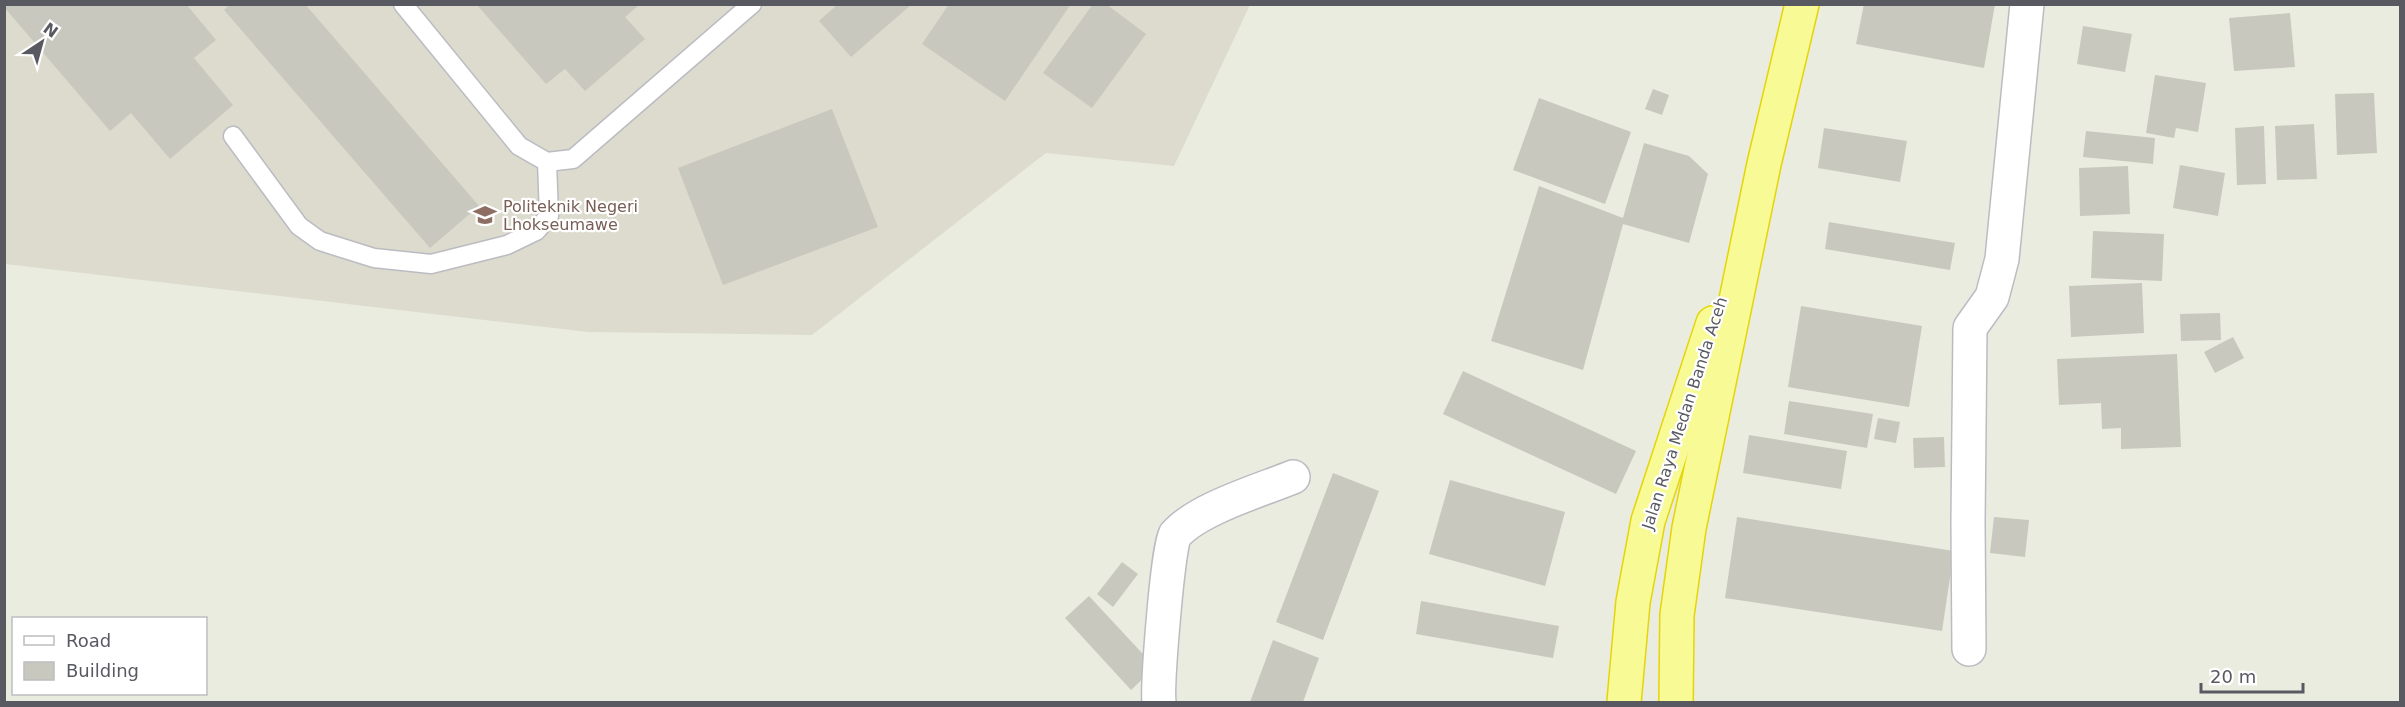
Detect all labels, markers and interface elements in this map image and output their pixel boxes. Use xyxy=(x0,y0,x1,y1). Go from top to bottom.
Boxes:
north arrow xyxy=(12,12,72,72)
text: N xyxy=(40,19,62,42)
place label: Politeknik Negeri Lhokseumawe xyxy=(503,197,638,234)
school or university icon: Politeknik Negeri Lhokseumawe xyxy=(472,202,498,228)
street label: Jalan Raya Medan Banda Aceh xyxy=(1638,295,1731,533)
legend xyxy=(12,617,207,695)
text: Road xyxy=(66,630,111,651)
scale bar xyxy=(2201,656,2303,694)
text: Building xyxy=(66,660,139,681)
text: 20 m xyxy=(2210,666,2256,687)

